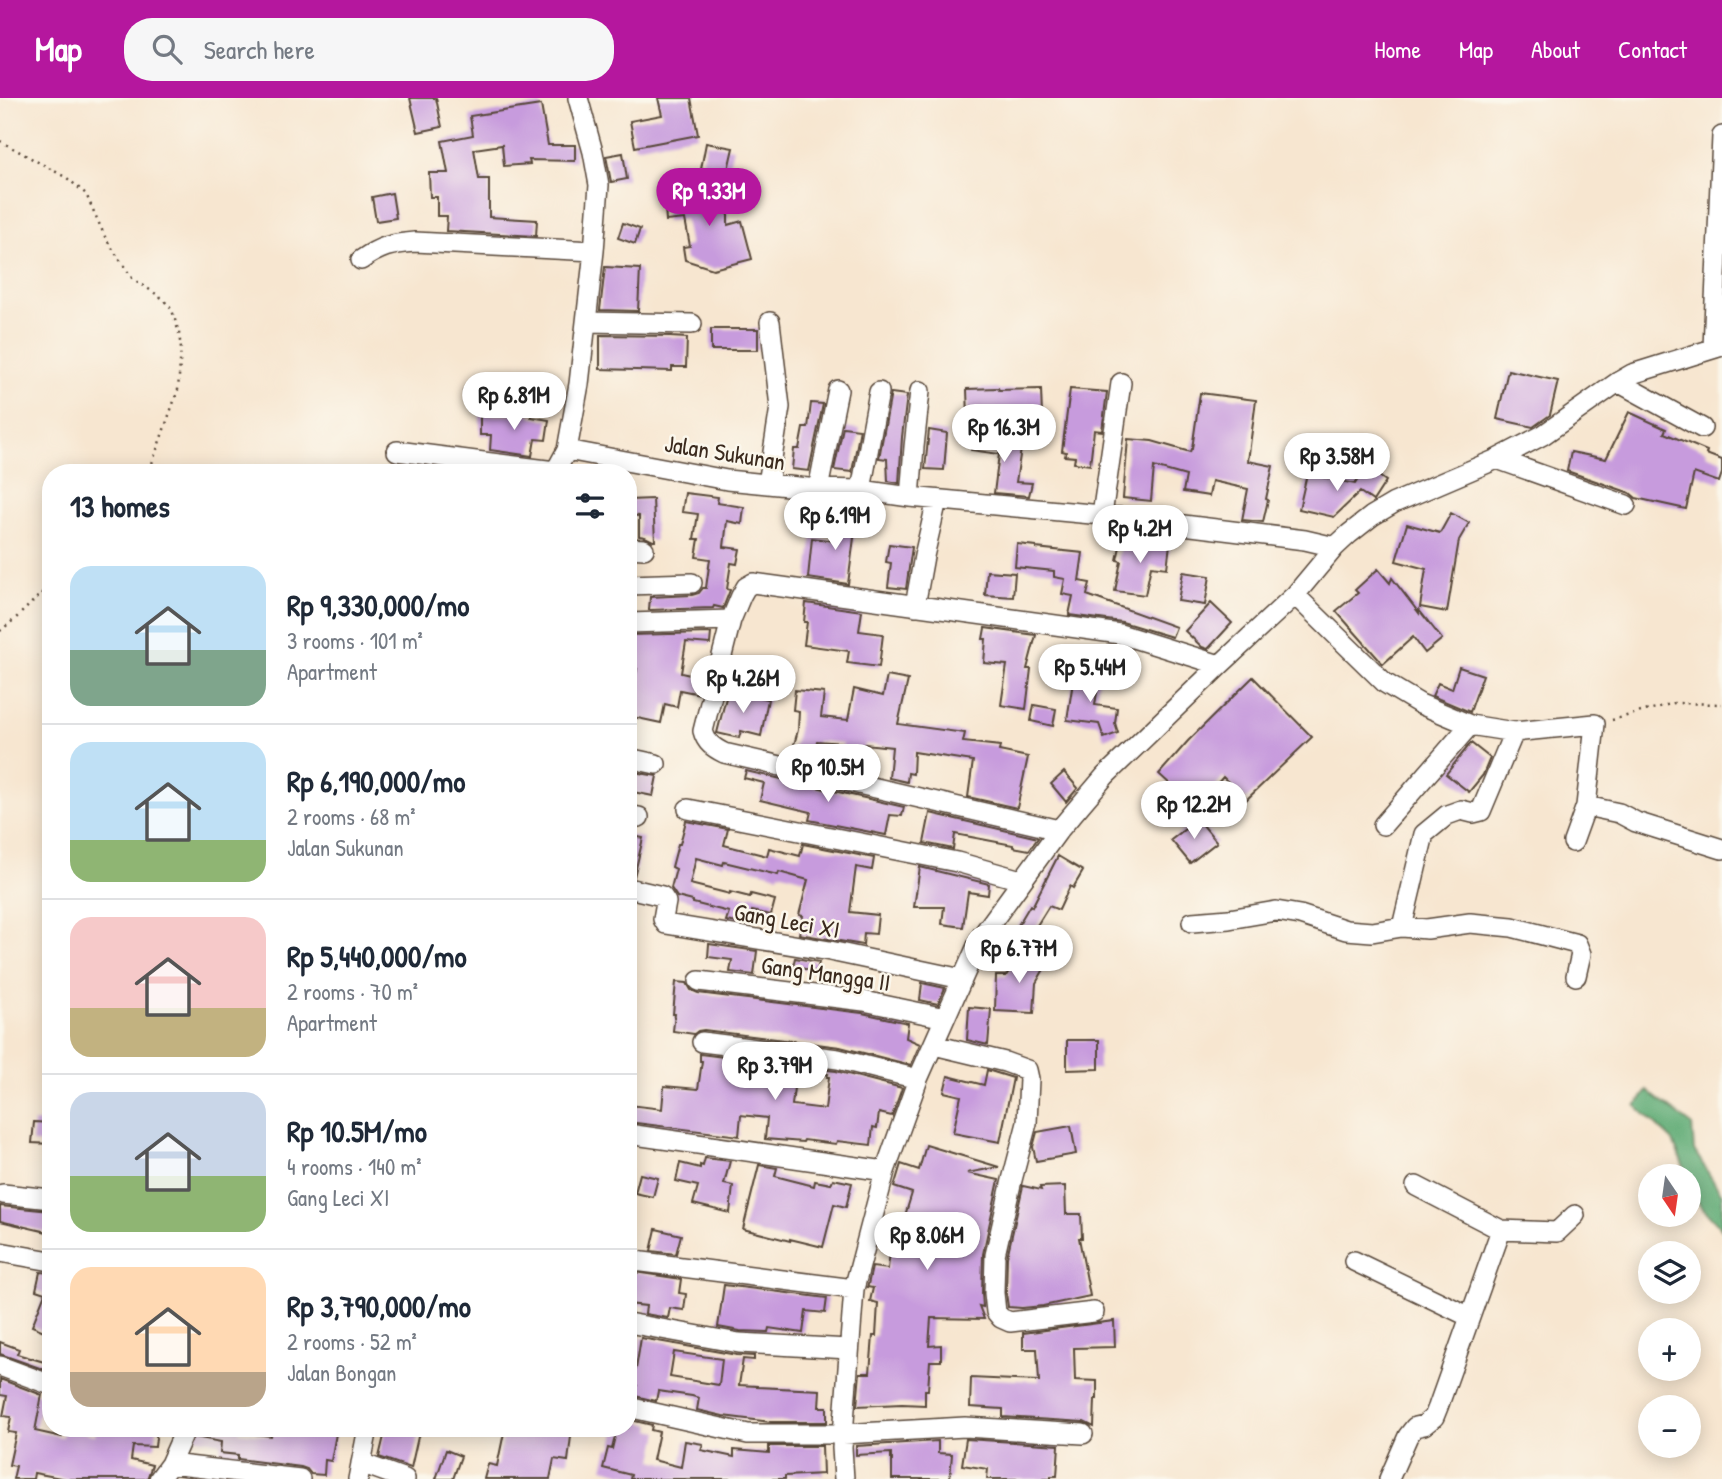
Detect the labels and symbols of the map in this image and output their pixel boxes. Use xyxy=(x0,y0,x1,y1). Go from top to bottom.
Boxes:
pin: Rp 9.33M xyxy=(637,169,781,228)
pin: Rp 6.81M xyxy=(442,372,586,432)
pin: Rp 16.3M xyxy=(932,404,1076,464)
street label: Jalan Sukunan xyxy=(662,427,788,477)
pin: Rp 3.58M xyxy=(1265,434,1409,493)
pin: Rp 6.19M xyxy=(763,492,907,552)
pin: Rp 4.2M xyxy=(1075,505,1205,565)
pin: Rp 5.44M xyxy=(1018,644,1162,704)
pin: Rp 4.26M xyxy=(671,656,815,715)
pin: Rp 10.5M xyxy=(756,744,900,804)
pin: Rp 12.2M xyxy=(1122,782,1266,841)
street label: Gang Leci XI xyxy=(732,895,842,945)
pin: Rp 6.77M xyxy=(947,926,1091,985)
street label: Gang Mangga II xyxy=(759,948,893,998)
pin: Rp 3.79M xyxy=(703,1042,847,1102)
north arrow xyxy=(1638,1164,1701,1227)
pin: Rp 8.06M xyxy=(855,1212,999,1272)

